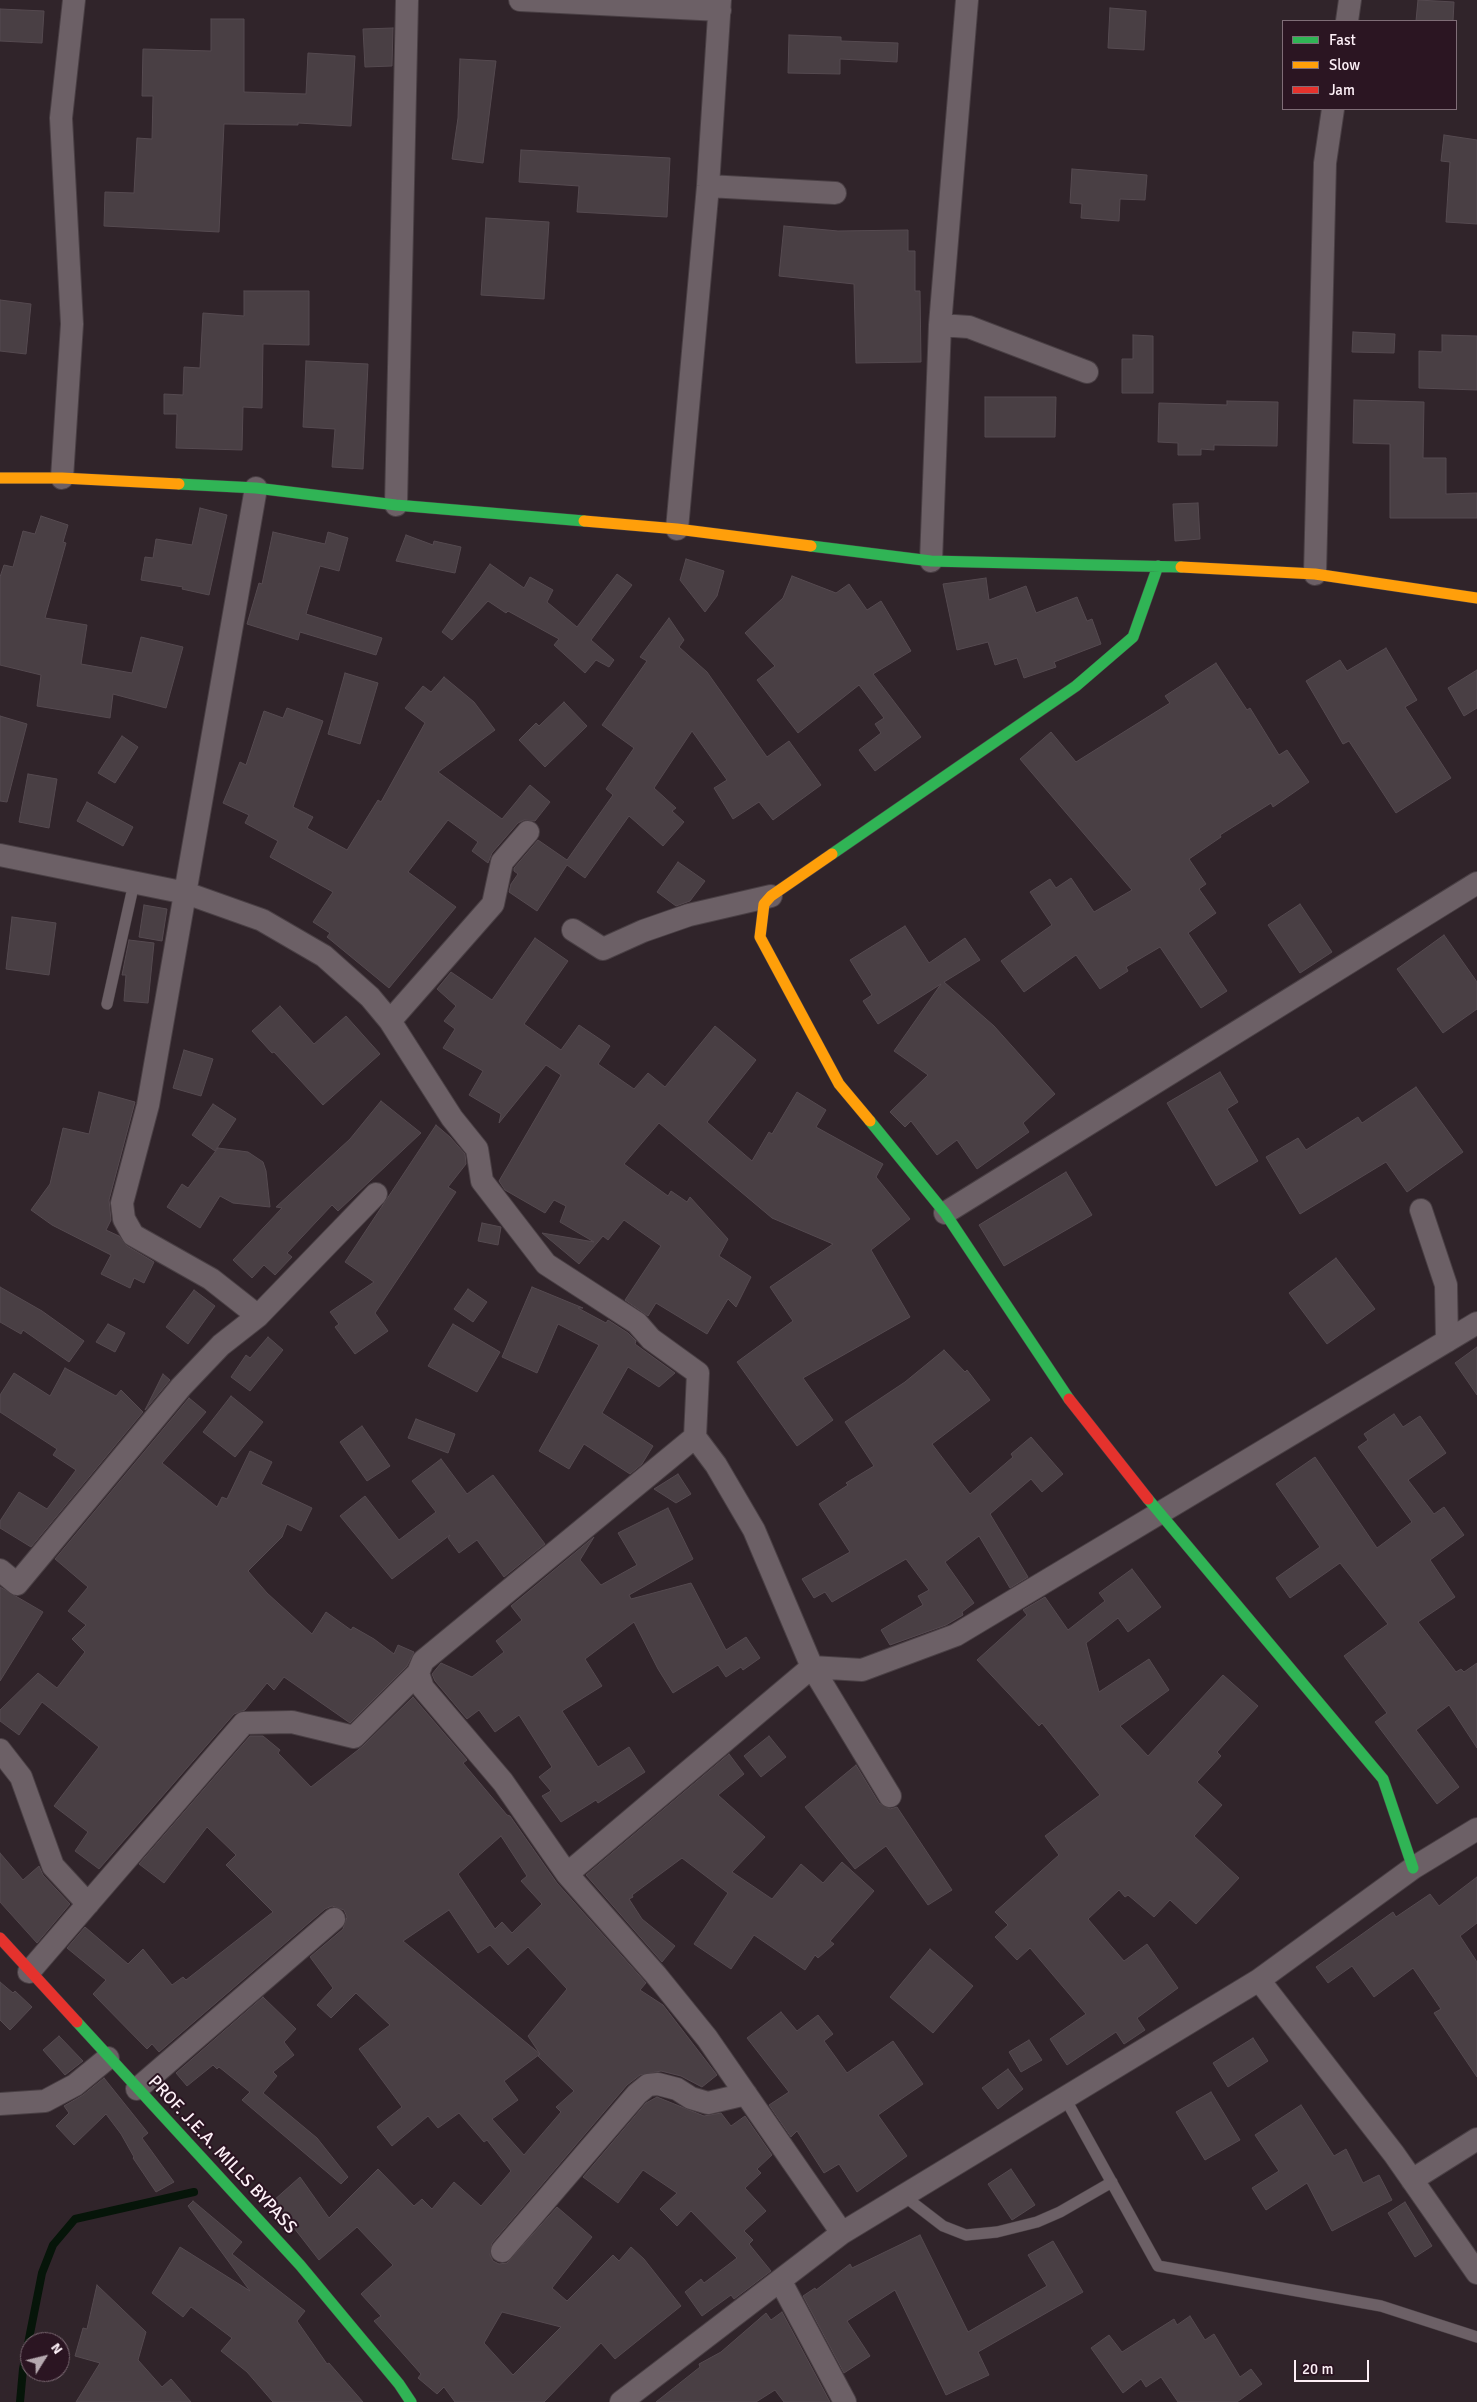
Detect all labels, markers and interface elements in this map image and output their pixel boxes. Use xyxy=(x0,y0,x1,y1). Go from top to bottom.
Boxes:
legend xyxy=(1282,20,1457,110)
text: Fast xyxy=(1329,31,1356,49)
text: Slow xyxy=(1329,56,1360,74)
text: Jam xyxy=(1329,81,1355,99)
street label: PROF. J.E.A. MILLS BYPASS xyxy=(143,2071,301,2239)
north arrow xyxy=(20,2332,70,2382)
text: N xyxy=(47,2340,66,2357)
scale bar xyxy=(1297,2350,1372,2382)
text: 20 m xyxy=(1302,2360,1333,2378)

